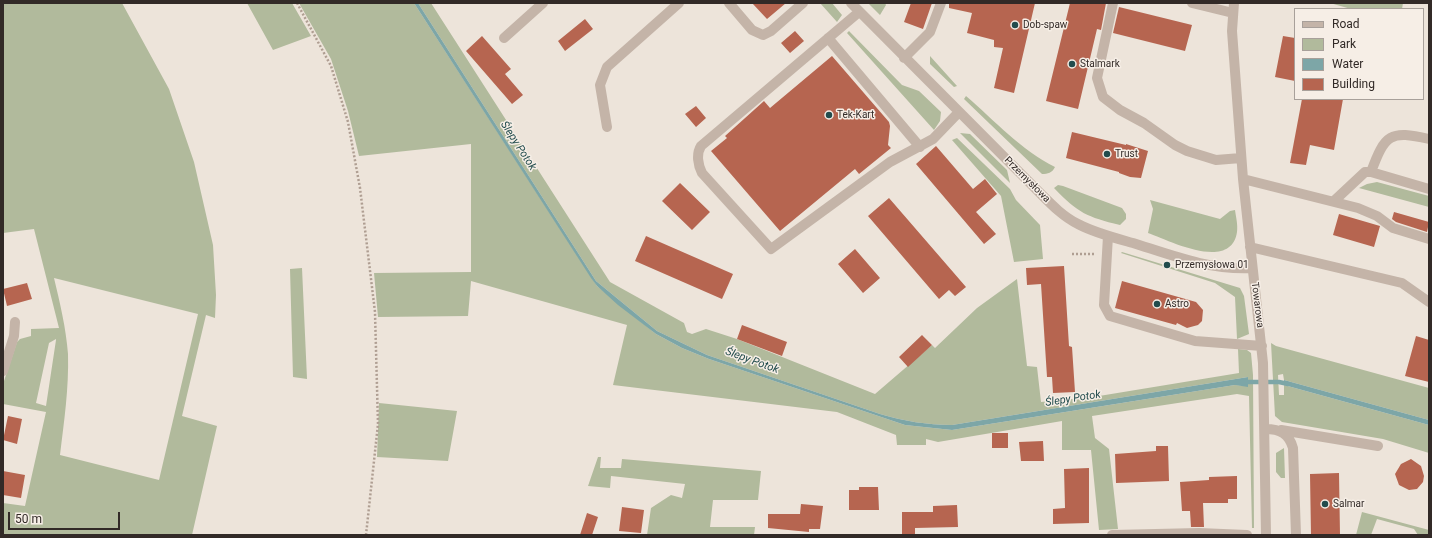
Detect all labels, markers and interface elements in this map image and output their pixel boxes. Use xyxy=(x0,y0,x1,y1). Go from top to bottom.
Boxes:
legend xyxy=(1294,8,1424,100)
text: Road xyxy=(1332,17,1360,31)
place label: Dob-spaw xyxy=(1023,19,1067,31)
marker: Dob-spaw xyxy=(1010,20,1020,30)
text: Park xyxy=(1332,37,1356,51)
text: Water xyxy=(1332,57,1363,71)
place label: Stalmark xyxy=(1080,58,1120,70)
marker: Stalmark xyxy=(1067,59,1077,69)
text: Building xyxy=(1332,77,1375,91)
place label: Tek-Kart xyxy=(837,109,874,121)
marker: Tek-Kart xyxy=(824,110,834,120)
water label: Ślepy Potok xyxy=(497,119,539,173)
place label: Trust xyxy=(1115,148,1138,160)
marker: Trust xyxy=(1102,149,1112,159)
street label: Przemysłowa xyxy=(1002,155,1052,205)
place label: Przemysłowa 01 xyxy=(1175,259,1249,271)
marker: Przemysłowa 01 xyxy=(1162,260,1172,270)
street label: Towarowa xyxy=(1248,281,1266,329)
place label: Astro xyxy=(1165,298,1189,310)
marker: Astro xyxy=(1152,299,1162,309)
water label: Ślepy Potok xyxy=(723,345,781,377)
water label: Ślepy Potok xyxy=(1044,388,1102,410)
place label: Salmar xyxy=(1333,498,1364,510)
marker: Salmar xyxy=(1320,499,1330,509)
scale bar xyxy=(10,504,122,530)
text: 50 m xyxy=(15,512,42,526)

